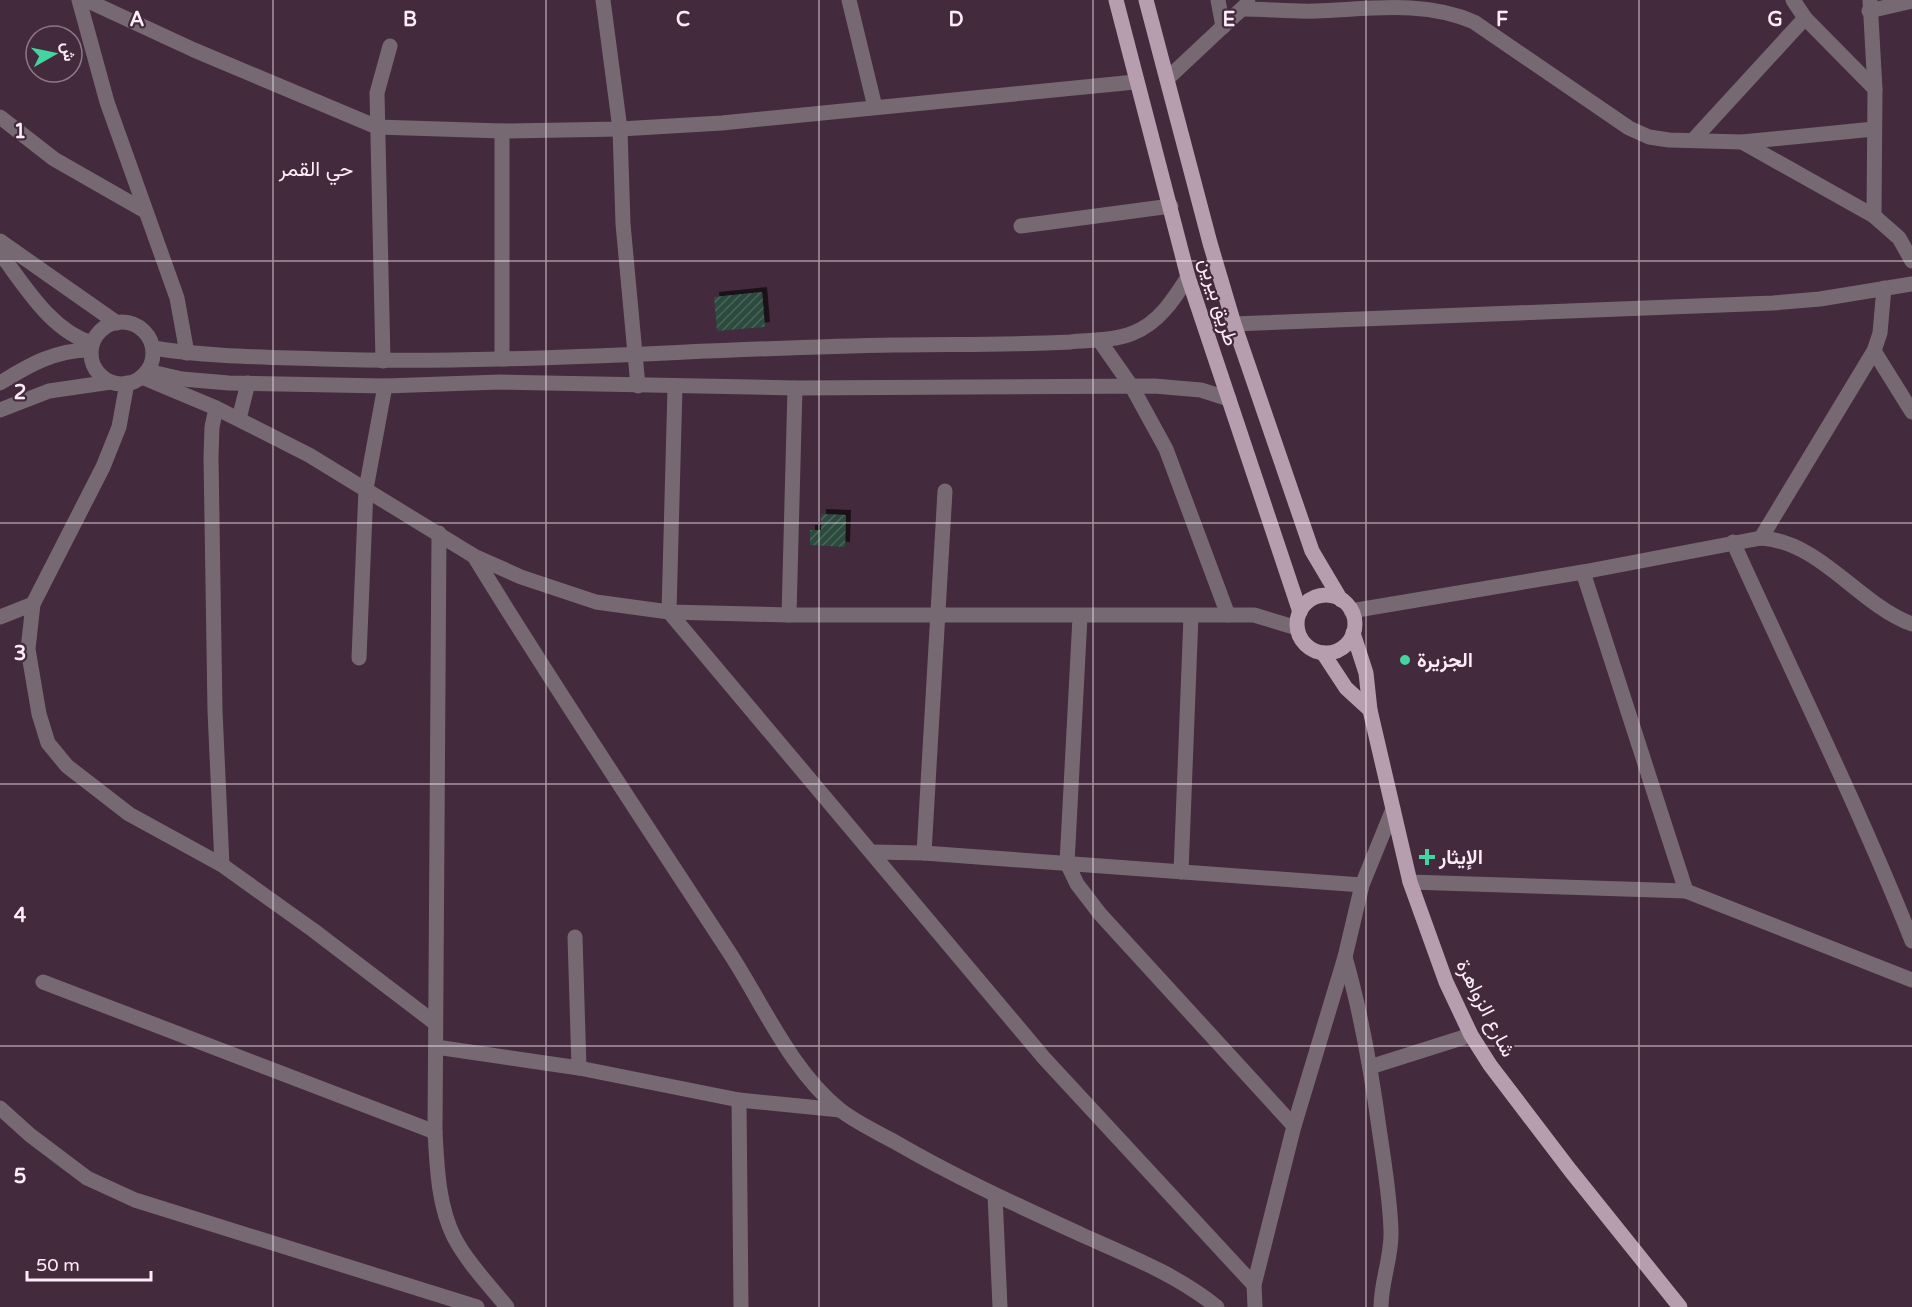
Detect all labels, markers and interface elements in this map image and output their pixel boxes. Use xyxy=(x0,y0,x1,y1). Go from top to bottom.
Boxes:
text: A xyxy=(130,8,145,32)
text: B xyxy=(403,8,417,32)
text: C xyxy=(676,8,690,32)
text: D xyxy=(948,8,964,32)
text: E xyxy=(1223,8,1236,32)
text: F xyxy=(1496,8,1508,32)
text: G xyxy=(1767,8,1783,32)
north arrow xyxy=(24,24,84,84)
text: ش xyxy=(56,41,79,63)
text: 1 xyxy=(14,120,26,144)
district label: حي القمر xyxy=(278,157,353,186)
street label: طريق بيرين xyxy=(1193,256,1243,349)
text: 2 xyxy=(14,381,26,405)
text: 3 xyxy=(14,642,26,666)
place label: الجزيرة xyxy=(1417,649,1473,673)
marker: الجزيرة xyxy=(1398,653,1412,667)
place label: الإيثار xyxy=(1438,846,1483,870)
marker: الإيثار xyxy=(1420,850,1434,864)
text: 4 xyxy=(14,904,27,928)
street label: شارع الزواهرة xyxy=(1449,956,1520,1062)
text: 5 xyxy=(14,1165,26,1189)
scale bar xyxy=(27,1244,152,1282)
text: 50 m xyxy=(36,1254,80,1276)

